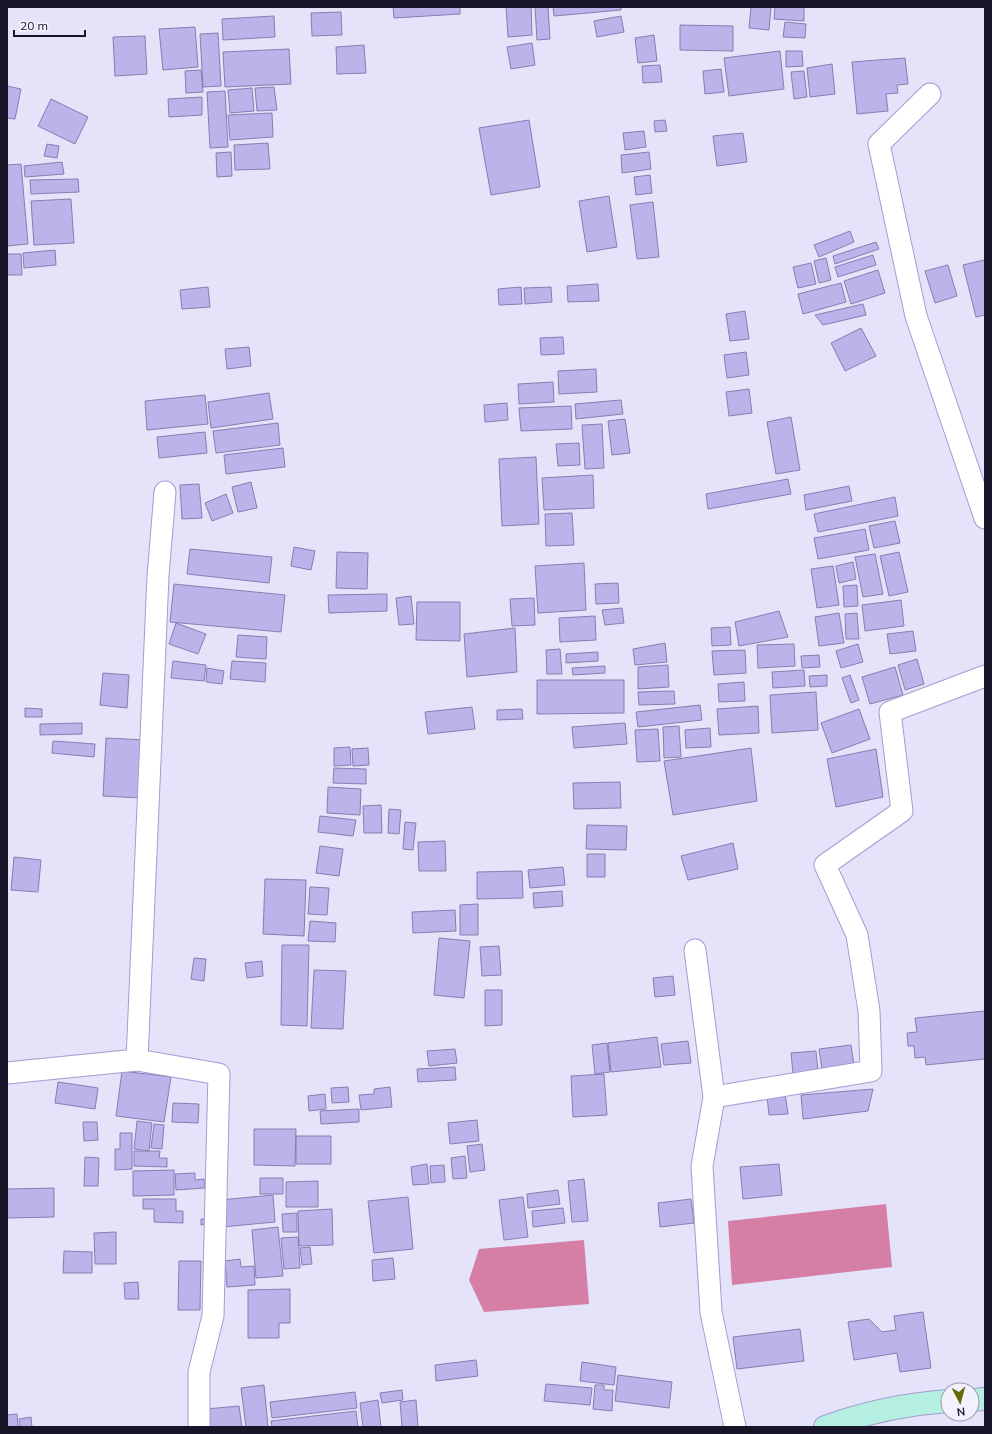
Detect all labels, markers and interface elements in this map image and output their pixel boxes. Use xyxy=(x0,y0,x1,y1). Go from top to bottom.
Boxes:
scale bar xyxy=(14,12,85,38)
text: 20 m xyxy=(20,18,48,33)
north arrow xyxy=(940,1382,980,1422)
text: N xyxy=(956,1405,966,1419)

